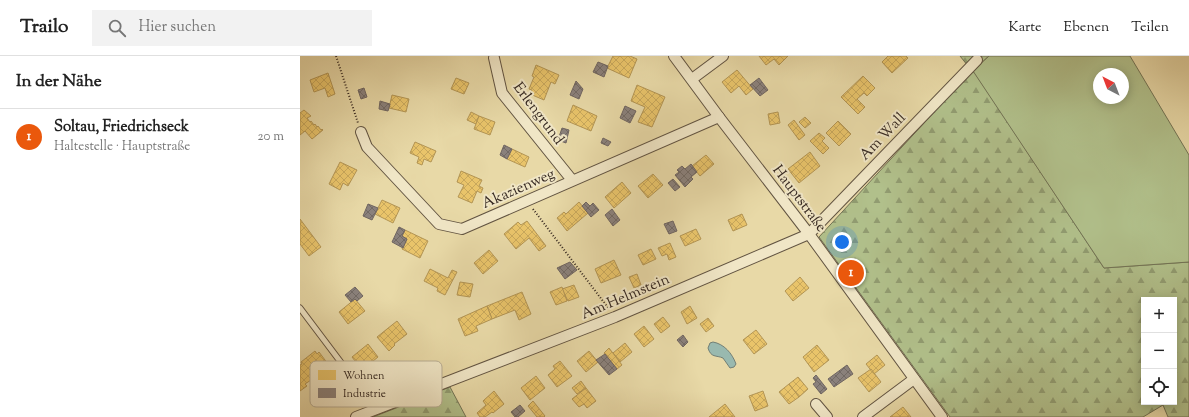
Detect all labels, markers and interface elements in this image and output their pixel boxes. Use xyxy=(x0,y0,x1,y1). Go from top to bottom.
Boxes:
search box xyxy=(92,10,372,46)
text: Trailo xyxy=(20,14,68,41)
icon: search xyxy=(106,17,128,39)
text: Hier suchen xyxy=(138,17,216,38)
text: Karte xyxy=(1009,18,1042,38)
text: Ebenen xyxy=(1064,18,1109,38)
text: Teilen xyxy=(1131,18,1169,38)
north arrow xyxy=(1093,68,1129,104)
text: In der Nähe xyxy=(16,70,102,94)
street label: Erlengrund xyxy=(507,78,569,150)
street label: Am Wall xyxy=(855,109,911,166)
text: Soltau, Friedrichseck xyxy=(54,117,189,138)
text: 1 xyxy=(27,128,31,146)
text: 20 m xyxy=(258,128,284,146)
text: Haltestelle · Hauptstraße xyxy=(54,138,190,156)
street label: Hauptstraße xyxy=(767,161,831,237)
street label: Akazienweg xyxy=(479,164,558,215)
your location xyxy=(832,232,852,252)
pin: 1 xyxy=(838,258,864,288)
street label: Am Helmstein xyxy=(578,269,673,325)
map controls xyxy=(1141,297,1177,405)
button: + xyxy=(1141,297,1177,333)
button: − xyxy=(1141,333,1177,369)
legend xyxy=(310,361,442,407)
text: Wohnen xyxy=(343,368,385,384)
button: locate xyxy=(1141,369,1177,405)
text: Industrie xyxy=(343,386,386,402)

